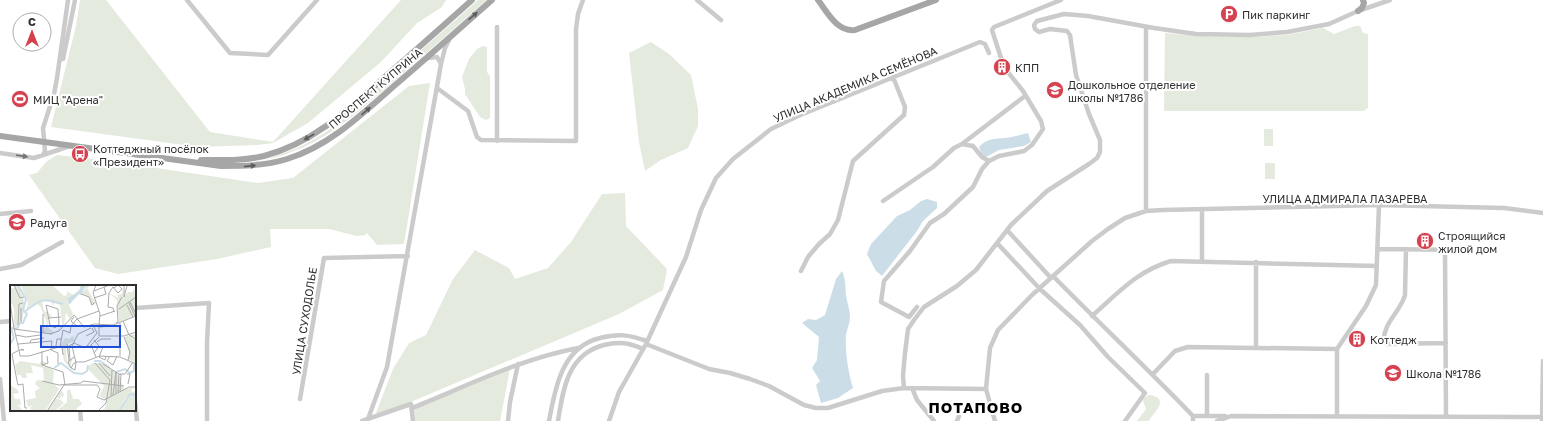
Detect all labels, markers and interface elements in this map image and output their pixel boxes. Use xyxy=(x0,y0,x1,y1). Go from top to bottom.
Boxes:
parking icon: Пик паркинг xyxy=(1219,4,1239,24)
place label: Пик паркинг xyxy=(1242,8,1310,21)
north arrow xyxy=(12,12,52,52)
one-way arrow xyxy=(468,12,479,21)
text: С xyxy=(28,15,36,28)
street label: УЛИЦА АКАДЕМИКА СЕМЁНОВА xyxy=(771,43,939,125)
street label: ПРОСПЕКТ КУПРИНА xyxy=(326,45,425,131)
building icon: КПП xyxy=(992,57,1012,77)
place label: КПП xyxy=(1015,61,1039,74)
place label: Дошкольное отделение школы №1786 xyxy=(1068,78,1196,104)
school or university icon: Дошкольное отделение школы №1786 xyxy=(1045,80,1065,100)
sports icon: МИЦ "Арена" xyxy=(10,89,30,109)
place label: МИЦ "Арена" xyxy=(33,93,103,106)
one-way arrow xyxy=(360,107,371,116)
one-way arrow xyxy=(303,134,315,141)
place label: Коттеджный посёлок «Президент» xyxy=(93,142,210,168)
bus stop icon: Коттеджный посёлок «Президент» xyxy=(70,144,90,164)
one-way arrow xyxy=(16,153,28,159)
one-way arrow xyxy=(244,162,256,169)
street label: УЛИЦА АДМИРАЛА ЛАЗАРЕВА xyxy=(1263,192,1428,205)
school or university icon: Радуга xyxy=(7,212,27,232)
place label: Радуга xyxy=(30,216,67,229)
place label: Строящийся жилой дом xyxy=(1438,229,1505,255)
building icon: Строящийся жилой дом xyxy=(1415,231,1435,251)
street label: УЛИЦА СУХОДОЛЬЕ xyxy=(289,266,319,376)
inset map xyxy=(10,285,136,411)
building icon: Коттедж xyxy=(1347,329,1367,349)
place label: Коттедж xyxy=(1370,333,1417,346)
school or university icon: Школа №1786 xyxy=(1383,363,1403,383)
place label: Школа №1786 xyxy=(1406,367,1482,380)
district label: ПОТАПОВО xyxy=(929,398,1023,416)

